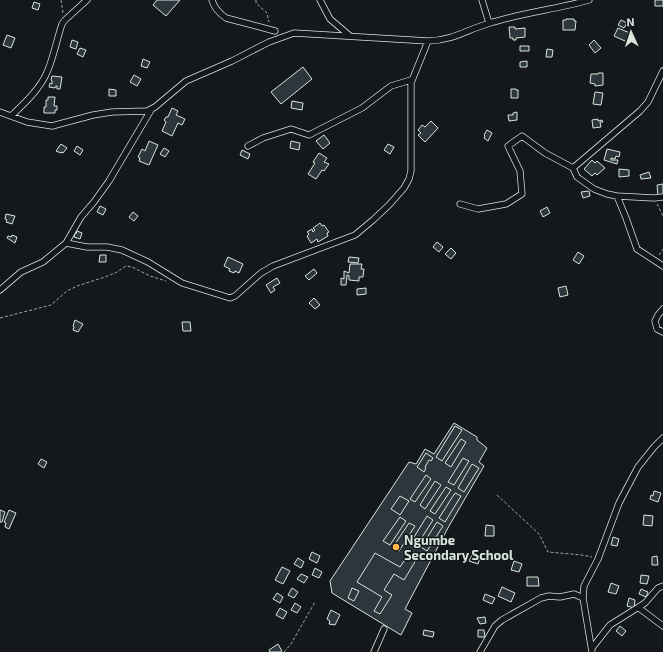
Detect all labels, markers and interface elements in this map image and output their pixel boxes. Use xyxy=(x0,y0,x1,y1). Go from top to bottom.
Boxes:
north arrow xyxy=(611,12,651,52)
text: N xyxy=(626,15,635,28)
place label: Ngumbe Secondary School xyxy=(404,532,514,563)
marker: Ngumbe Secondary School xyxy=(391,542,401,552)

